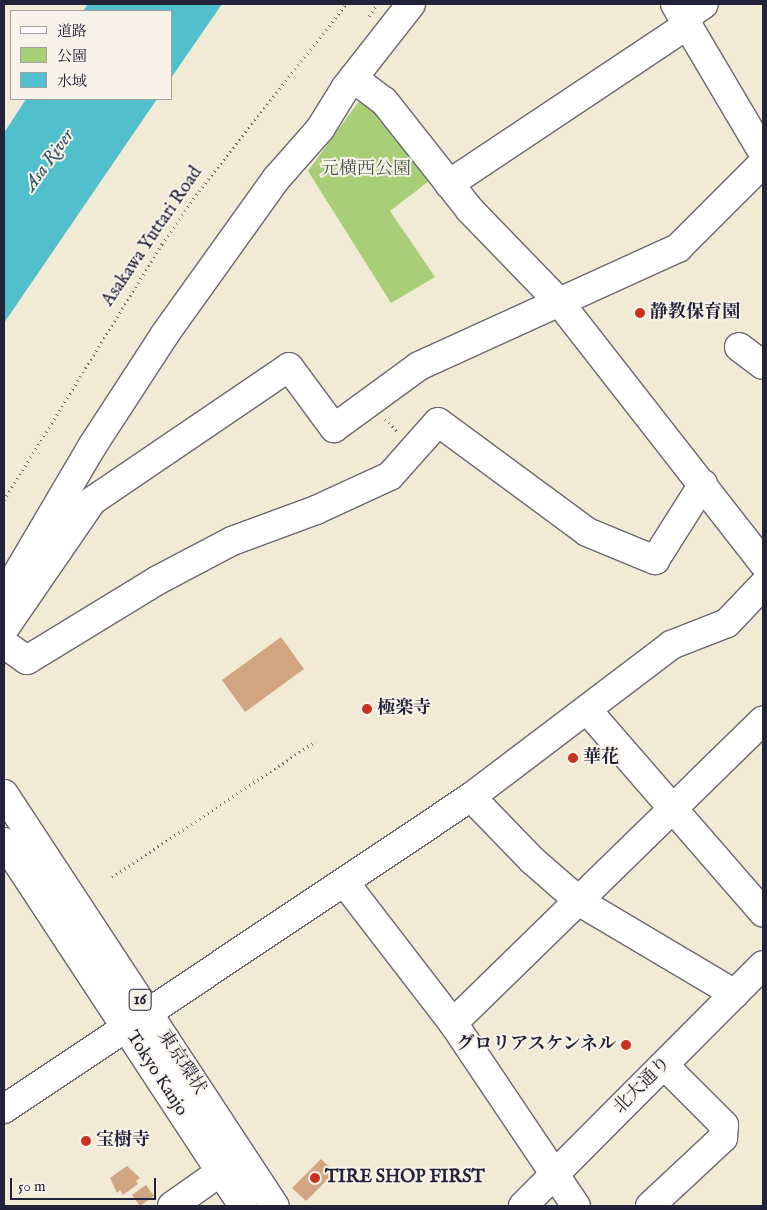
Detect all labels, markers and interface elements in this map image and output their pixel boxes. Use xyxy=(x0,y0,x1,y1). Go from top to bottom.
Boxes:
legend xyxy=(10,10,172,100)
text: 道路 xyxy=(57,22,87,41)
text: 公園 xyxy=(57,47,87,66)
text: 水域 xyxy=(57,72,87,91)
water label: Asa River xyxy=(20,126,80,196)
park label: 元横西公園 xyxy=(321,159,411,181)
street label: Asakawa Yuttari Road xyxy=(98,163,208,311)
place label: 静教保育園 xyxy=(650,302,740,324)
marker: 静教保育園 xyxy=(634,307,646,319)
place label: 極楽寺 xyxy=(377,698,431,720)
marker: 極楽寺 xyxy=(361,703,373,715)
place label: 華花 xyxy=(583,747,619,769)
marker: 華花 xyxy=(567,752,579,764)
road number: 16 xyxy=(128,986,152,1014)
street label: Tokyo Kanjo xyxy=(120,1027,192,1121)
street label: 東京環状 xyxy=(152,1027,210,1099)
place label: グロリアスケンネル xyxy=(454,1034,616,1056)
marker: グロリアスケンネル xyxy=(620,1039,632,1051)
street label: 北大通り xyxy=(610,1053,676,1119)
place label: 宝樹寺 xyxy=(96,1130,150,1152)
marker: 宝樹寺 xyxy=(80,1135,92,1147)
place label: TIRE SHOP FIRST xyxy=(325,1167,485,1189)
scale bar xyxy=(12,1168,159,1200)
marker: TIRE SHOP FIRST xyxy=(309,1172,321,1184)
text: 50 m xyxy=(18,1177,46,1196)

